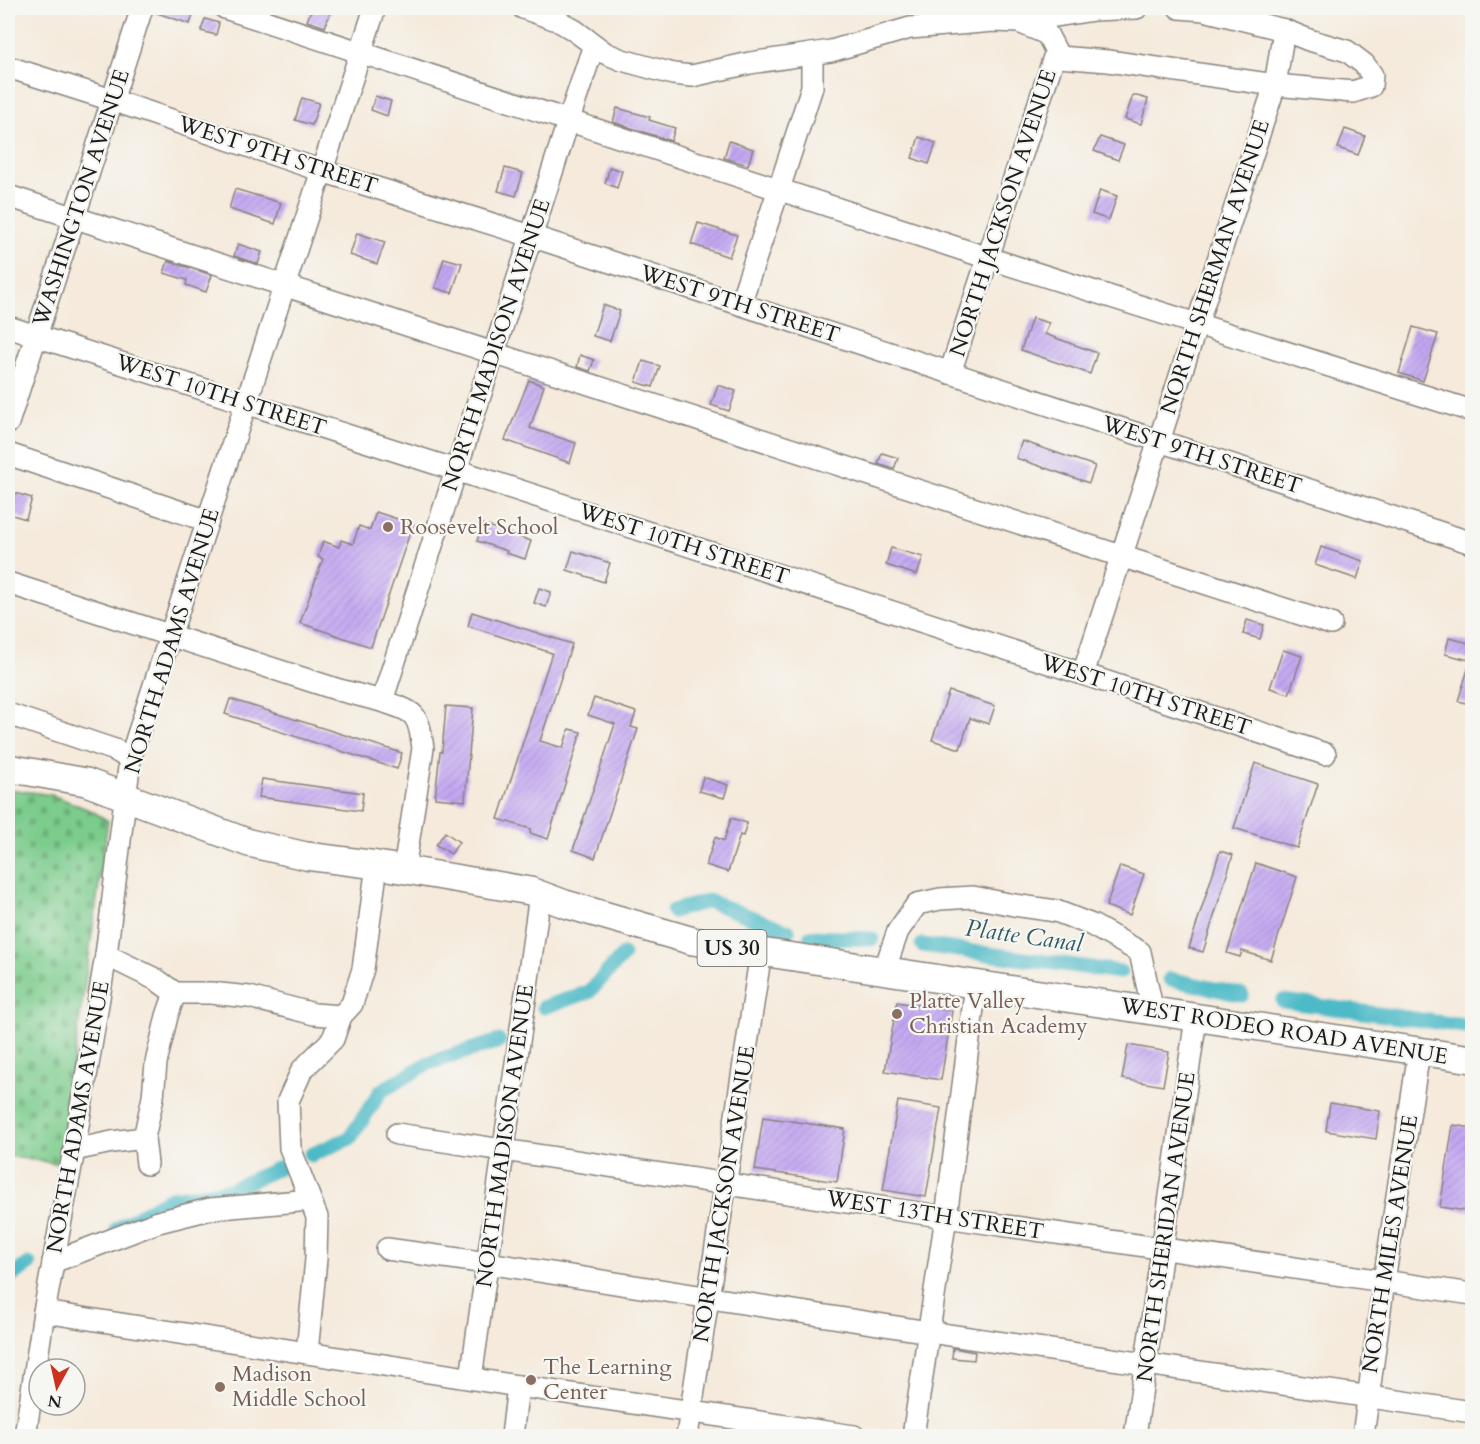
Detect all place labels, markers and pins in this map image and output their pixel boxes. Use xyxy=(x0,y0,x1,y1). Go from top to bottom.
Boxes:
place label: Roosevelt School xyxy=(400,512,559,542)
marker: Roosevelt School xyxy=(381,520,395,534)
place label: Platte Valley Christian Academy xyxy=(909,986,1088,1041)
marker: Platte Valley Christian Academy xyxy=(890,1007,904,1021)
place label: The Learning Center xyxy=(543,1352,672,1407)
place label: Madison Middle School xyxy=(232,1359,367,1414)
marker: The Learning Center xyxy=(524,1373,538,1387)
marker: Madison Middle School xyxy=(213,1380,227,1394)

